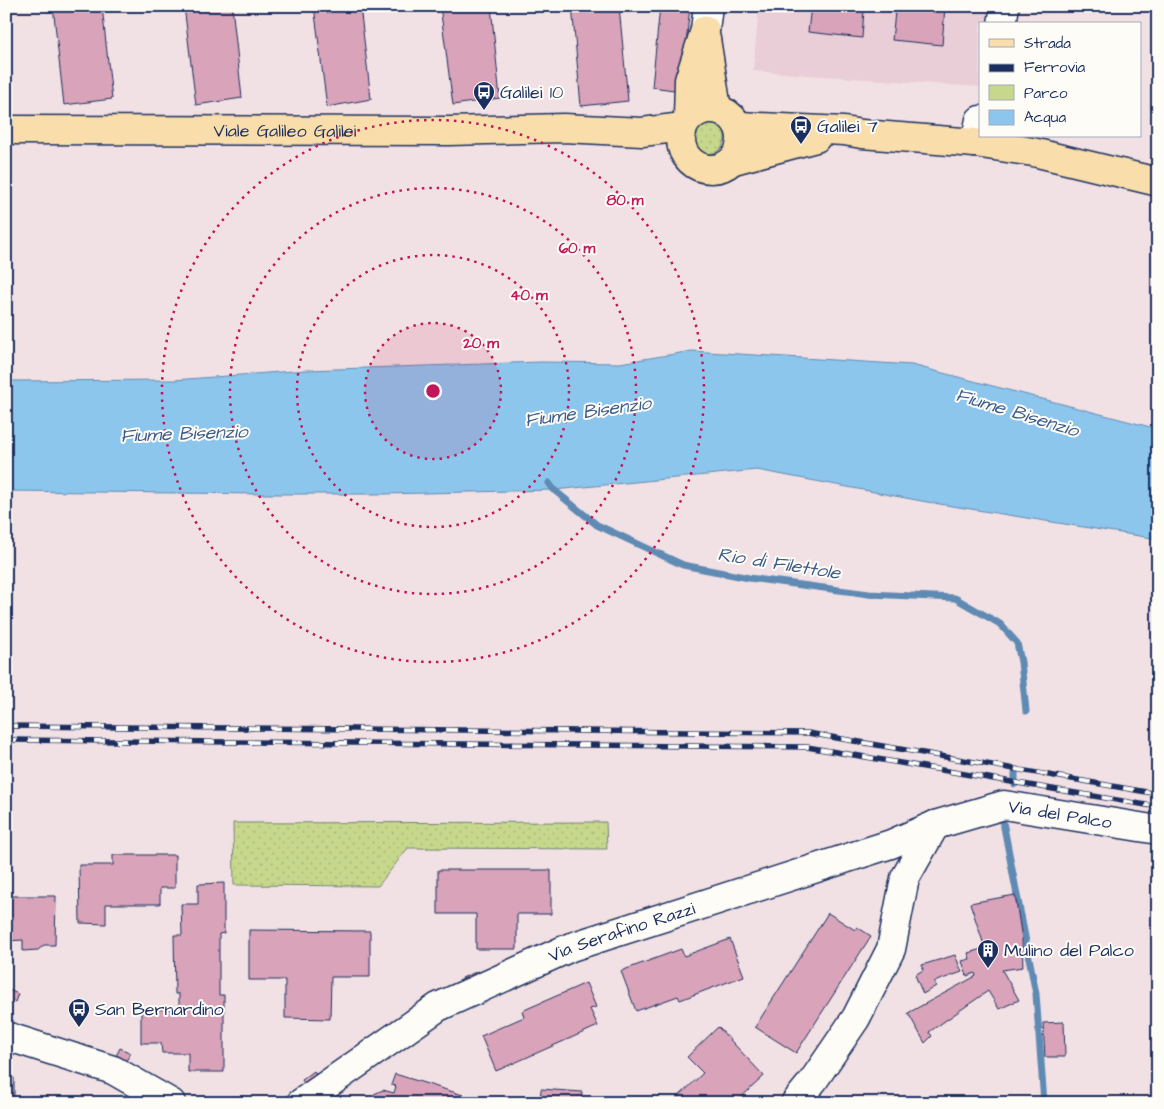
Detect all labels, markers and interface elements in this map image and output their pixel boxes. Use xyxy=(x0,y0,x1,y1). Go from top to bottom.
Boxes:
legend xyxy=(979,22,1142,138)
text: Strada xyxy=(1024,33,1071,54)
text: Ferrovia xyxy=(1024,57,1086,78)
bus stop icon: Galilei 10 xyxy=(472,80,496,111)
place label: Galilei 10 xyxy=(500,80,563,105)
text: Parco xyxy=(1024,83,1068,104)
text: Acqua xyxy=(1024,107,1066,128)
bus stop icon: Galilei 7 xyxy=(789,114,813,145)
place label: Galilei 7 xyxy=(817,114,878,139)
street label: Viale Galileo Galilei xyxy=(214,118,357,143)
text: 80 m xyxy=(607,190,644,211)
text: 60 m xyxy=(559,238,596,259)
text: 40 m xyxy=(510,285,548,306)
text: 20 m xyxy=(462,333,499,354)
centre of rings xyxy=(424,382,442,400)
water label: Fiume Bisenzio xyxy=(952,382,1083,445)
water label: Fiume Bisenzio xyxy=(523,390,654,434)
water label: Fiume Bisenzio xyxy=(120,418,249,450)
water label: Rio di Filettole xyxy=(716,541,844,587)
street label: Via del Palco xyxy=(1007,793,1114,835)
street label: Via Serafino Razzi xyxy=(544,895,698,968)
building icon: Mulino del Palco xyxy=(976,938,1000,969)
place label: Mulino del Palco xyxy=(1004,938,1134,963)
bus stop icon: San Bernardino xyxy=(67,997,91,1028)
place label: San Bernardino xyxy=(95,997,224,1022)

